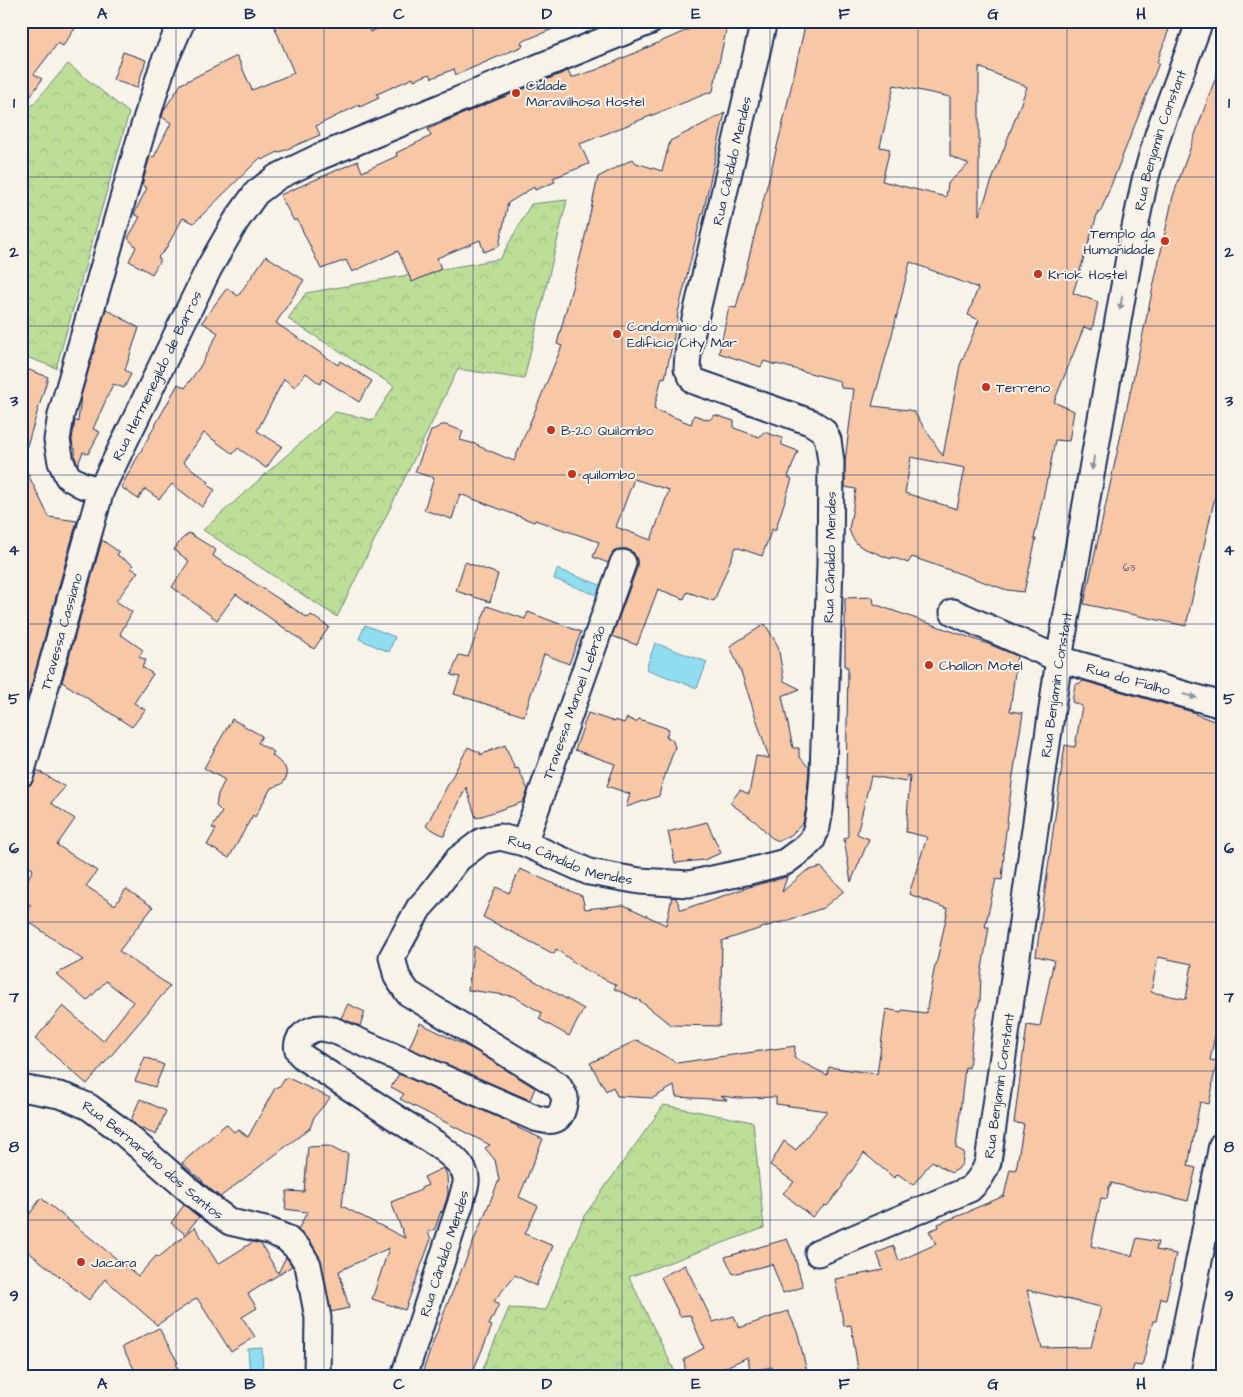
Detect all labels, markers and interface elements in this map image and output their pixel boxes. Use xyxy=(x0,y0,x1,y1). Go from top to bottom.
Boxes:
text: A xyxy=(97,3,108,25)
text: B xyxy=(244,3,256,25)
text: C xyxy=(393,3,405,25)
text: D xyxy=(542,3,553,25)
text: E xyxy=(691,3,701,25)
text: F xyxy=(838,3,850,25)
text: G xyxy=(987,3,999,25)
text: H xyxy=(1136,3,1146,25)
street label: Rua Benjamin Constant xyxy=(1130,67,1192,213)
place label: Cidade Maravilhosa Hostel xyxy=(526,76,645,112)
marker: Cidade Maravilhosa Hostel xyxy=(510,87,522,99)
text: 1 xyxy=(13,92,16,114)
text: 1 xyxy=(1228,92,1231,114)
street label: Rua Cândido Mendes xyxy=(708,94,757,227)
place label: Templo da Humanidade xyxy=(1083,224,1155,260)
marker: Templo da Humanidade xyxy=(1159,235,1171,247)
text: 2 xyxy=(8,241,19,263)
text: 2 xyxy=(1223,241,1234,263)
place label: Kriok Hostel xyxy=(1048,265,1127,285)
marker: Kriok Hostel xyxy=(1032,268,1044,280)
street label: Rua Hermenegildo de Barros xyxy=(108,287,208,464)
one-way arrow xyxy=(1117,296,1125,312)
place label: Condomínio do Edifício City Mar xyxy=(627,317,737,353)
marker: Condomínio do Edifício City Mar xyxy=(611,328,623,340)
place label: Terreno xyxy=(996,378,1050,398)
marker: Terreno xyxy=(980,381,992,393)
text: 3 xyxy=(9,390,19,412)
text: 3 xyxy=(1224,390,1234,412)
place label: B-20 Quilombo xyxy=(561,421,654,441)
marker: B-20 Quilombo xyxy=(545,424,557,436)
one-way arrow xyxy=(1089,456,1097,472)
place label: quilombo xyxy=(582,465,635,485)
marker: quilombo xyxy=(566,468,578,480)
street label: Rua Cândido Mendes xyxy=(819,491,842,624)
text: 4 xyxy=(9,539,20,561)
text: 4 xyxy=(1224,539,1235,561)
house number: 63 xyxy=(1123,560,1136,575)
street label: Travessa Cassiano xyxy=(36,571,88,693)
street label: Rua Benjamin Constant xyxy=(1036,610,1078,759)
street label: Travessa Manoel Lebrão xyxy=(538,623,611,783)
place label: Challon Motel xyxy=(939,656,1023,676)
street label: Rua do Fialho xyxy=(1084,658,1173,701)
marker: Challon Motel xyxy=(923,659,935,671)
text: 5 xyxy=(8,688,20,710)
text: 5 xyxy=(1223,688,1235,710)
one-way arrow xyxy=(1183,692,1198,700)
street label: Rua Cândido Mendes xyxy=(506,830,634,891)
text: 6 xyxy=(9,837,19,859)
text: 6 xyxy=(1224,837,1234,859)
text: 7 xyxy=(8,986,19,1008)
text: 7 xyxy=(1223,986,1234,1008)
street label: Rua Benjamin Constant xyxy=(980,1011,1020,1160)
street label: Rua Bernardino dos Santos xyxy=(79,1096,227,1225)
text: 8 xyxy=(9,1136,20,1158)
text: 8 xyxy=(1224,1136,1235,1158)
street label: Rua Cândido Mendes xyxy=(415,1188,475,1319)
place label: Jacara xyxy=(91,1253,136,1273)
marker: Jacara xyxy=(75,1256,87,1268)
text: 9 xyxy=(9,1285,19,1307)
text: 9 xyxy=(1224,1285,1234,1307)
text: A xyxy=(97,1373,108,1395)
text: B xyxy=(244,1373,256,1395)
text: C xyxy=(393,1373,405,1395)
text: D xyxy=(542,1373,553,1395)
text: E xyxy=(691,1373,701,1395)
text: F xyxy=(838,1373,850,1395)
text: G xyxy=(987,1373,999,1395)
text: H xyxy=(1136,1373,1146,1395)

